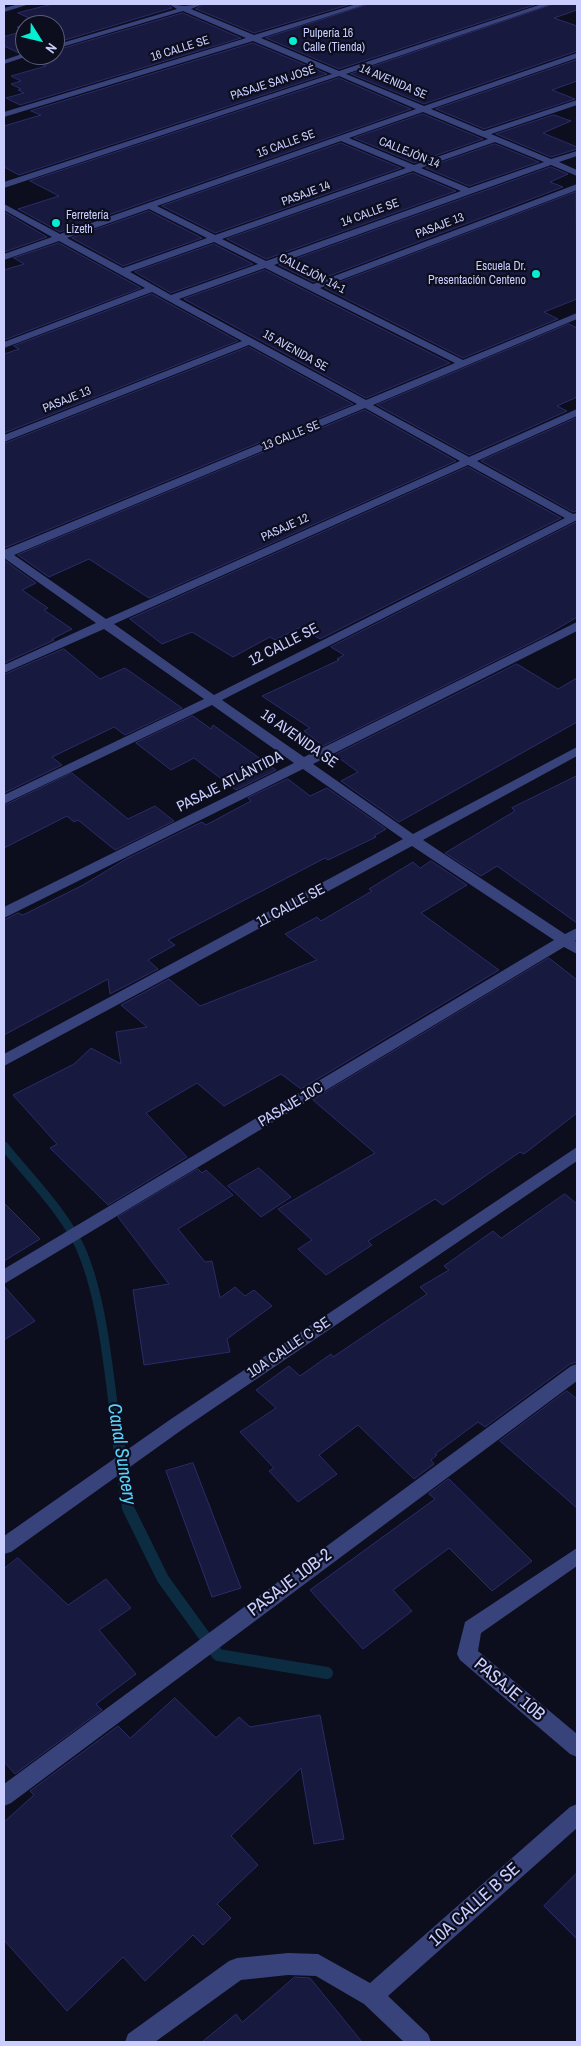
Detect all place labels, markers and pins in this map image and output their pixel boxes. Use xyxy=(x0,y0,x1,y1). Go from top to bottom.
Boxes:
place label: Pulpería 16 Calle (Tienda) xyxy=(303,27,365,55)
marker: Pulpería 16 Calle (Tienda) xyxy=(287,35,299,47)
place label: Ferretería Lizeth xyxy=(66,209,109,237)
marker: Ferretería Lizeth xyxy=(50,217,62,229)
place label: Escuela Dr. Presentación Centeno xyxy=(428,260,526,288)
marker: Escuela Dr. Presentación Centeno xyxy=(530,268,542,280)

